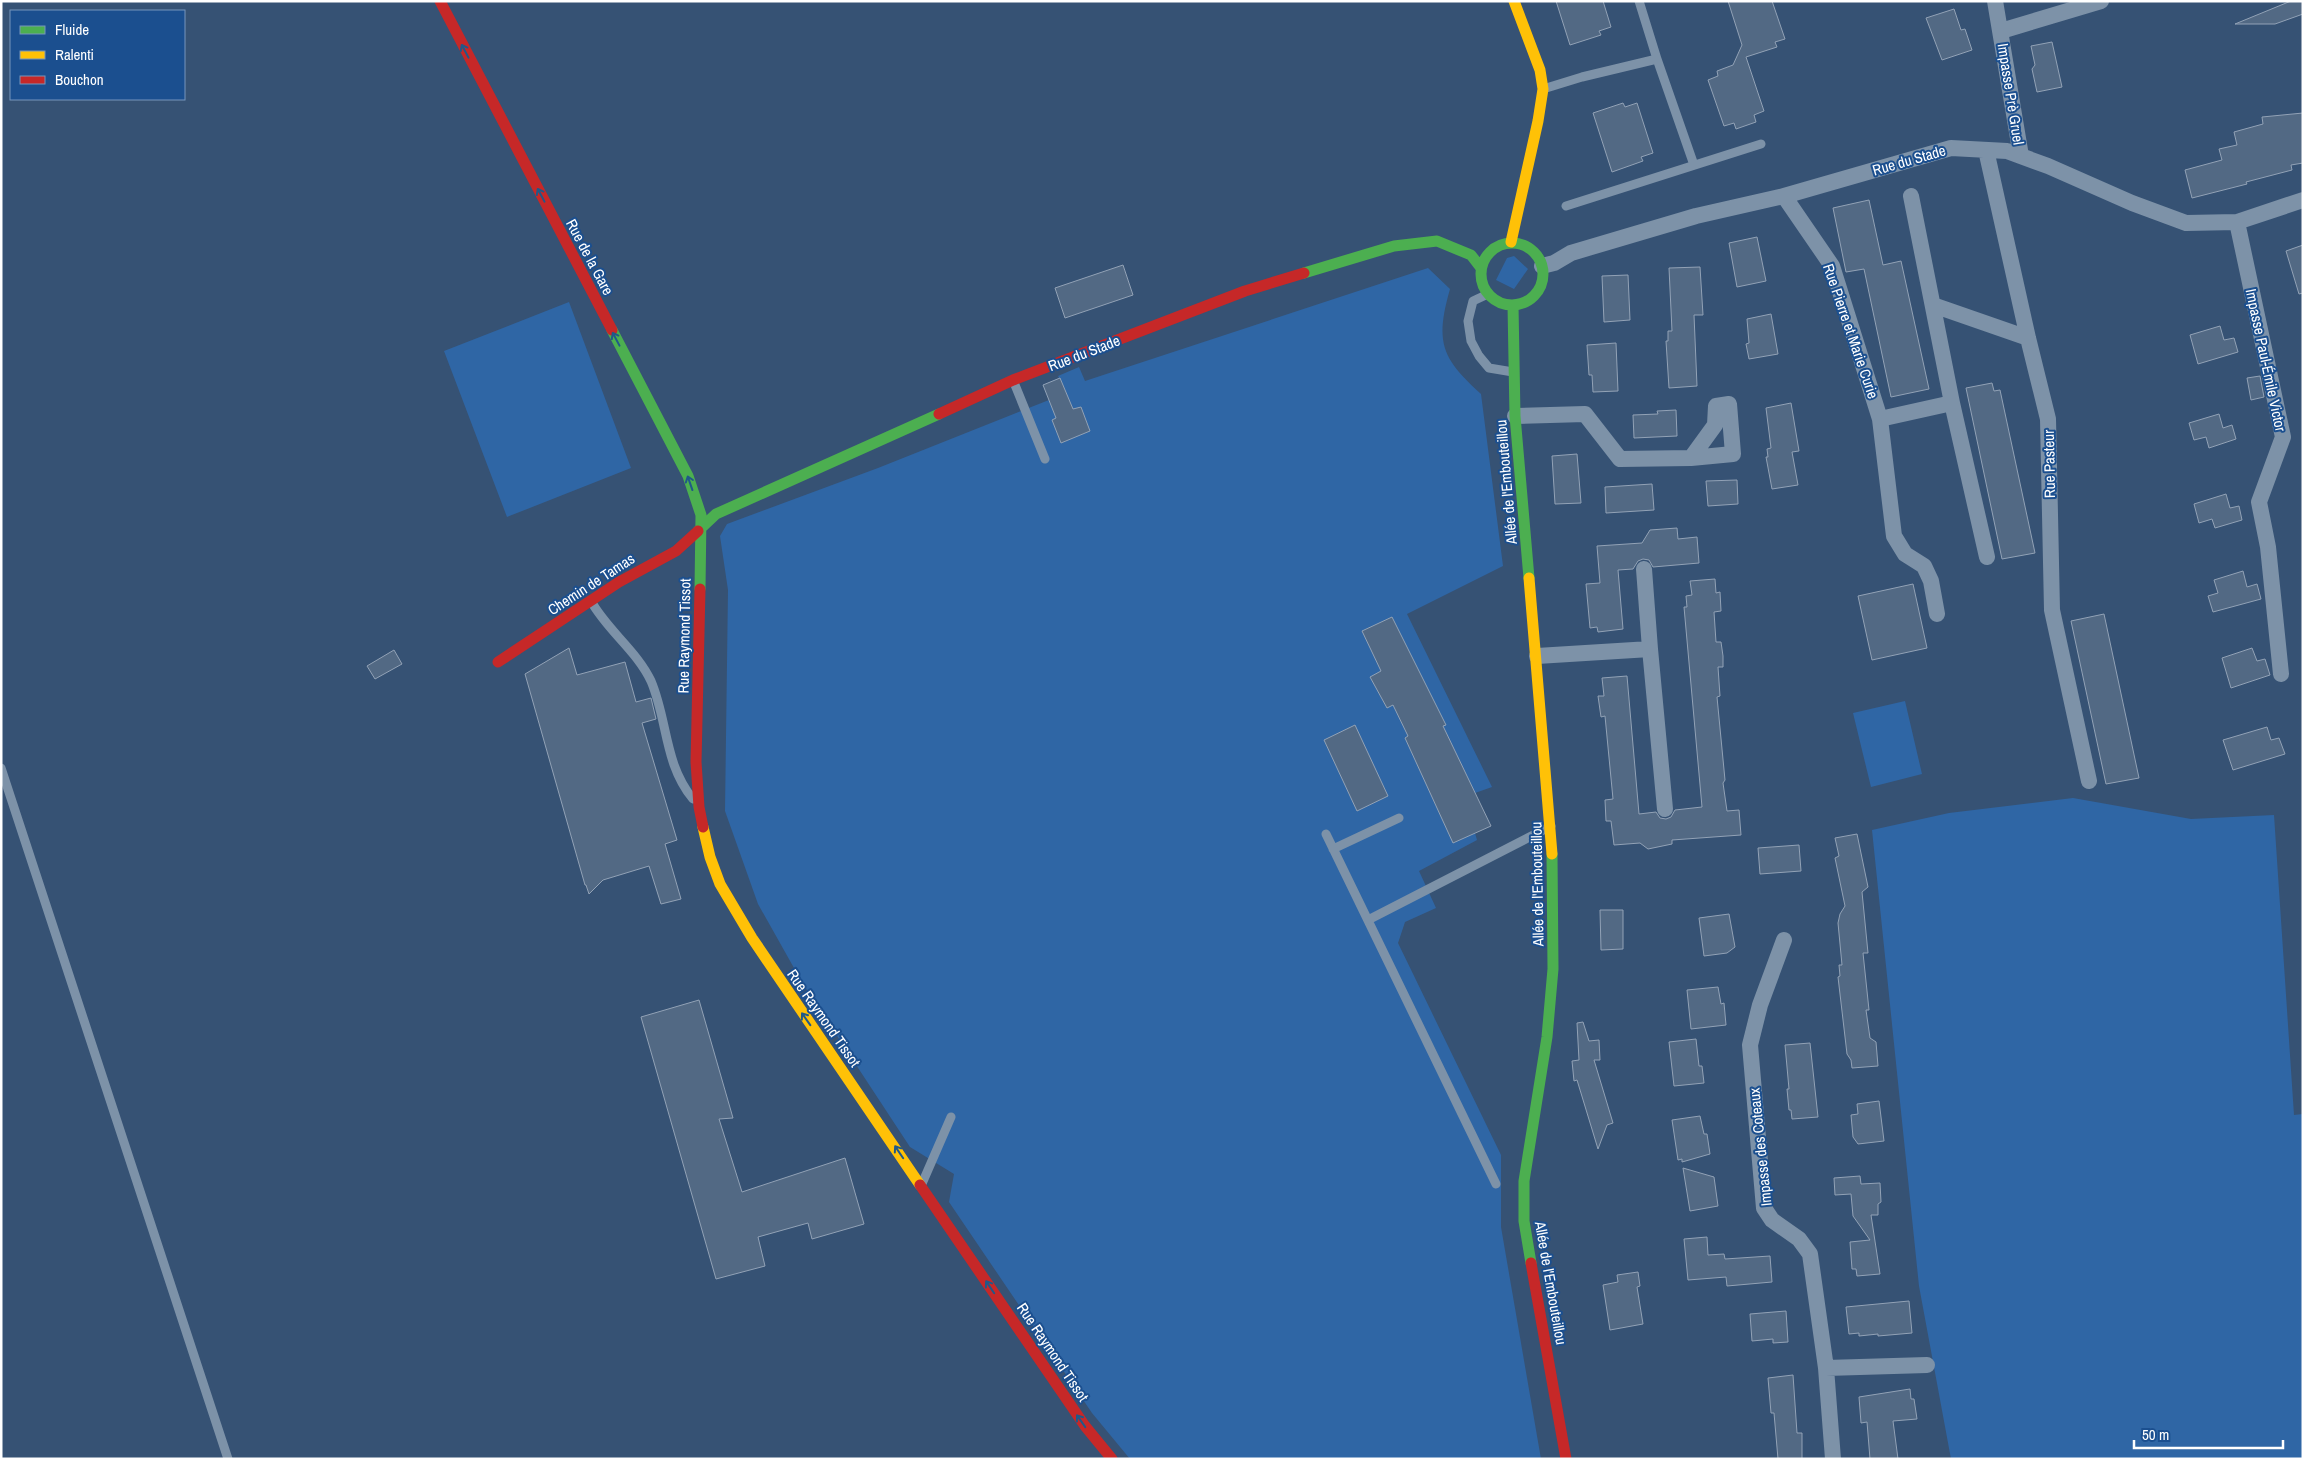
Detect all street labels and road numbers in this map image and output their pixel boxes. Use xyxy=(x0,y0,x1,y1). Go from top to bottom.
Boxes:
street label: Impasse Prè Gruel xyxy=(1993,42,2029,146)
street label: Rue du Stade xyxy=(1870,139,1948,180)
street label: Rue de la Gare xyxy=(561,215,619,299)
street label: Rue Pierre et Marie Curie xyxy=(1818,261,1884,401)
street label: Impasse Paul-Émile Victor xyxy=(2241,287,2291,433)
street label: Rue du Stade xyxy=(1045,330,1123,376)
street label: Allée de l'Embouteillou xyxy=(1490,419,1522,546)
street label: Rue Pasteur xyxy=(2038,430,2060,498)
street label: Chemin de Tamas xyxy=(543,548,639,620)
street label: Rue Raymond Tissot xyxy=(672,578,696,694)
street label: Allée de l'Embouteillou xyxy=(1525,821,1549,948)
street label: Rue Raymond Tissot xyxy=(782,965,866,1072)
street label: Impasse des Coteaux xyxy=(1743,1086,1777,1207)
street label: Allée de l'Embouteillou xyxy=(1530,1219,1572,1346)
street label: Rue Raymond Tissot xyxy=(1012,1298,1094,1406)

